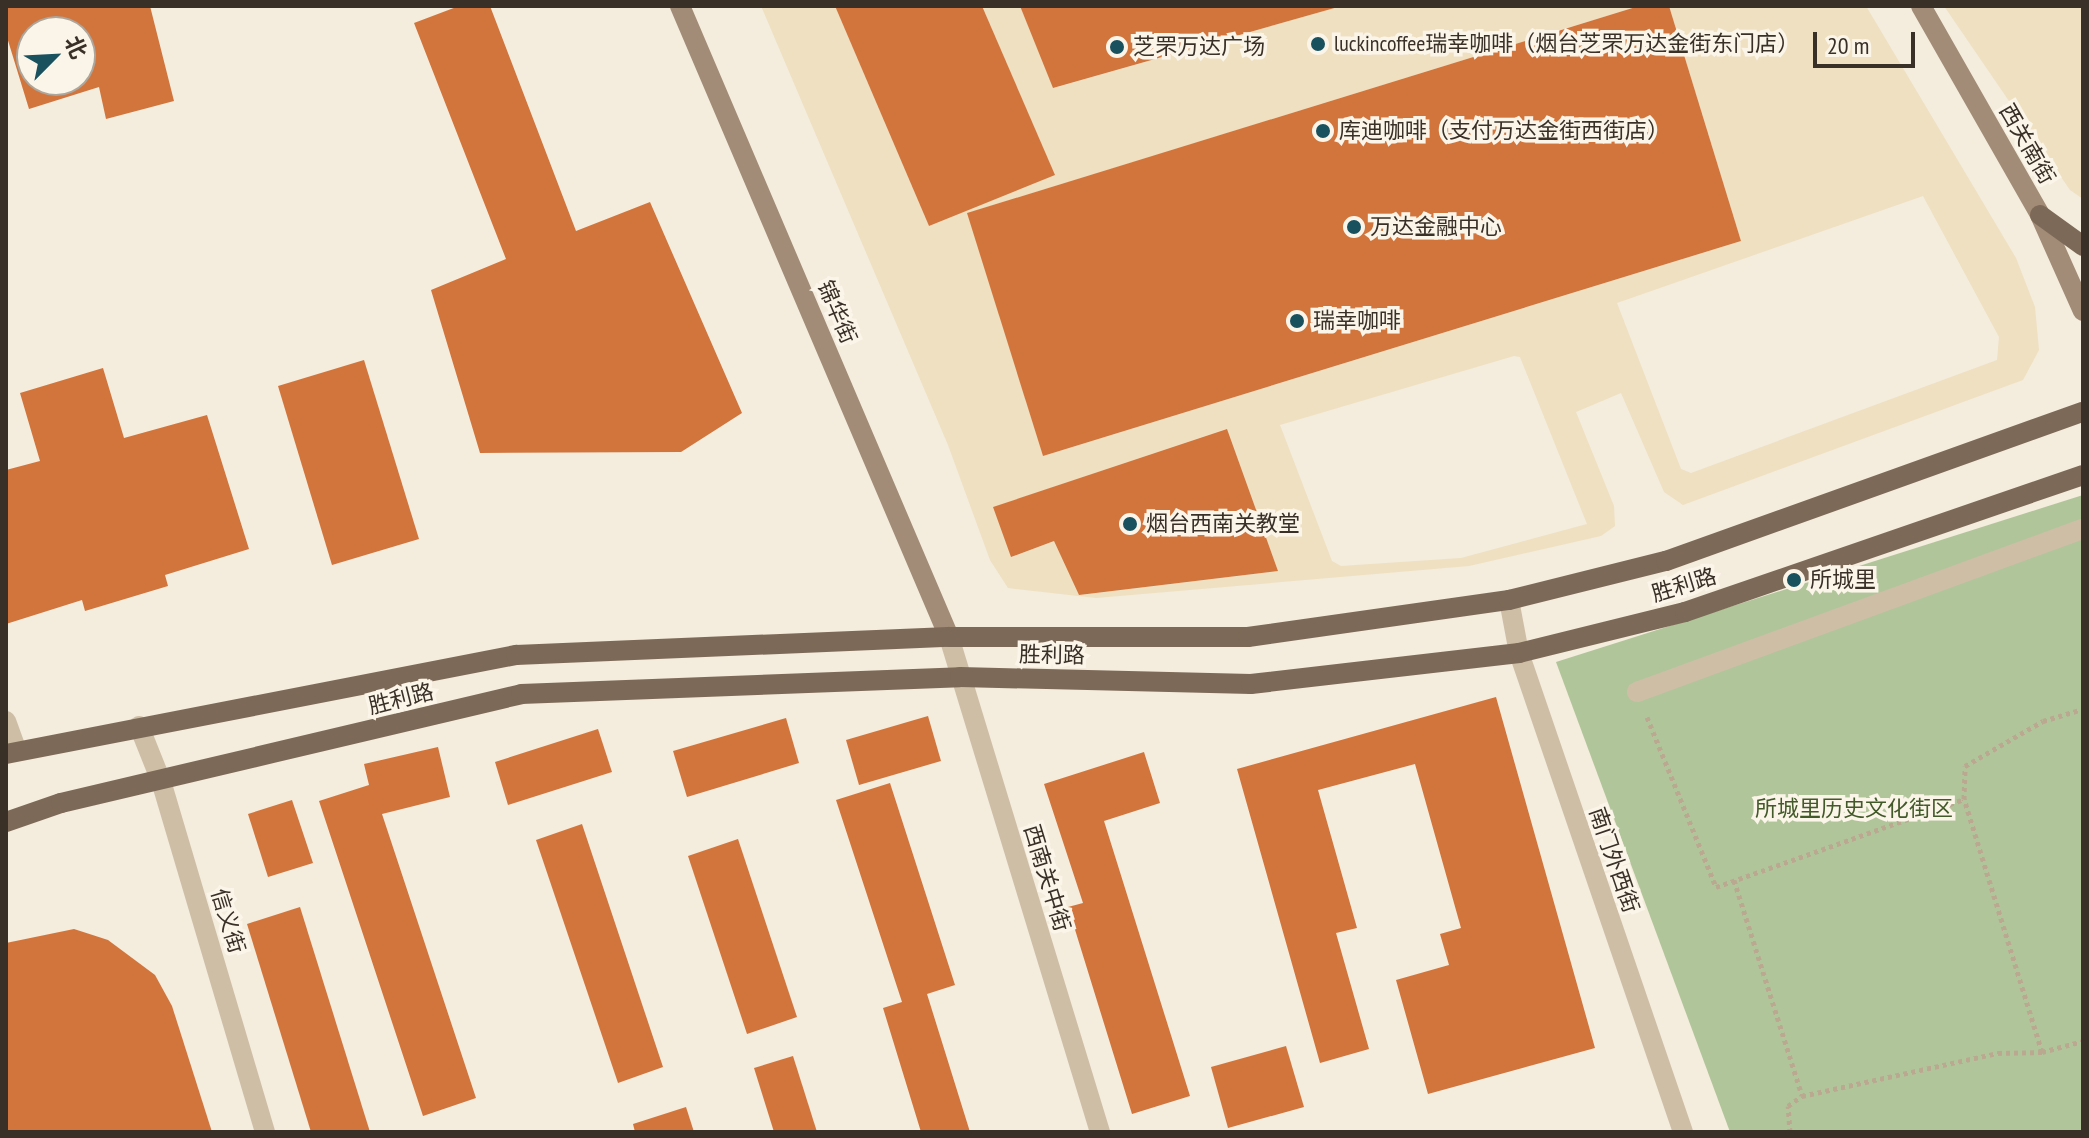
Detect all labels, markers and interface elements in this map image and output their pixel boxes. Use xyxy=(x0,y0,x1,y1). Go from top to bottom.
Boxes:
north arrow xyxy=(16,16,96,96)
scale bar xyxy=(1817,16,1919,66)
text: 20 m xyxy=(1827,30,1869,61)
text: 北 xyxy=(59,31,93,63)
place label: luckincoffee瑞幸咖啡（烟台芝罘万达金街东门店） xyxy=(1334,31,1799,57)
place label: 芝罘万达广场 xyxy=(1133,34,1265,60)
marker: luckincoffee瑞幸咖啡（烟台芝罘万达金街东门店） xyxy=(1309,35,1327,53)
marker: 芝罘万达广场 xyxy=(1108,38,1126,56)
street label: 西关南街 xyxy=(1994,99,2060,189)
place label: 库迪咖啡（支付万达金街西街店） xyxy=(1339,118,1669,144)
marker: 库迪咖啡（支付万达金街西街店） xyxy=(1314,122,1332,140)
place label: 万达金融中心 xyxy=(1370,214,1502,240)
marker: 万达金融中心 xyxy=(1345,218,1363,236)
street label: 锦华街 xyxy=(812,276,862,348)
place label: 瑞幸咖啡 xyxy=(1313,308,1401,334)
marker: 瑞幸咖啡 xyxy=(1288,312,1306,330)
place label: 烟台西南关教堂 xyxy=(1146,511,1300,537)
marker: 烟台西南关教堂 xyxy=(1121,515,1139,533)
street label: 胜利路 xyxy=(1649,563,1719,607)
place label: 所城里 xyxy=(1810,567,1876,593)
marker: 所城里 xyxy=(1785,571,1803,589)
street label: 胜利路 xyxy=(1019,641,1085,669)
street label: 胜利路 xyxy=(366,678,436,720)
park label: 所城里历史文化街区 xyxy=(1755,796,1953,822)
street label: 南门外西街 xyxy=(1584,804,1644,916)
street label: 西南关中街 xyxy=(1018,822,1076,934)
street label: 信义街 xyxy=(206,886,250,956)

